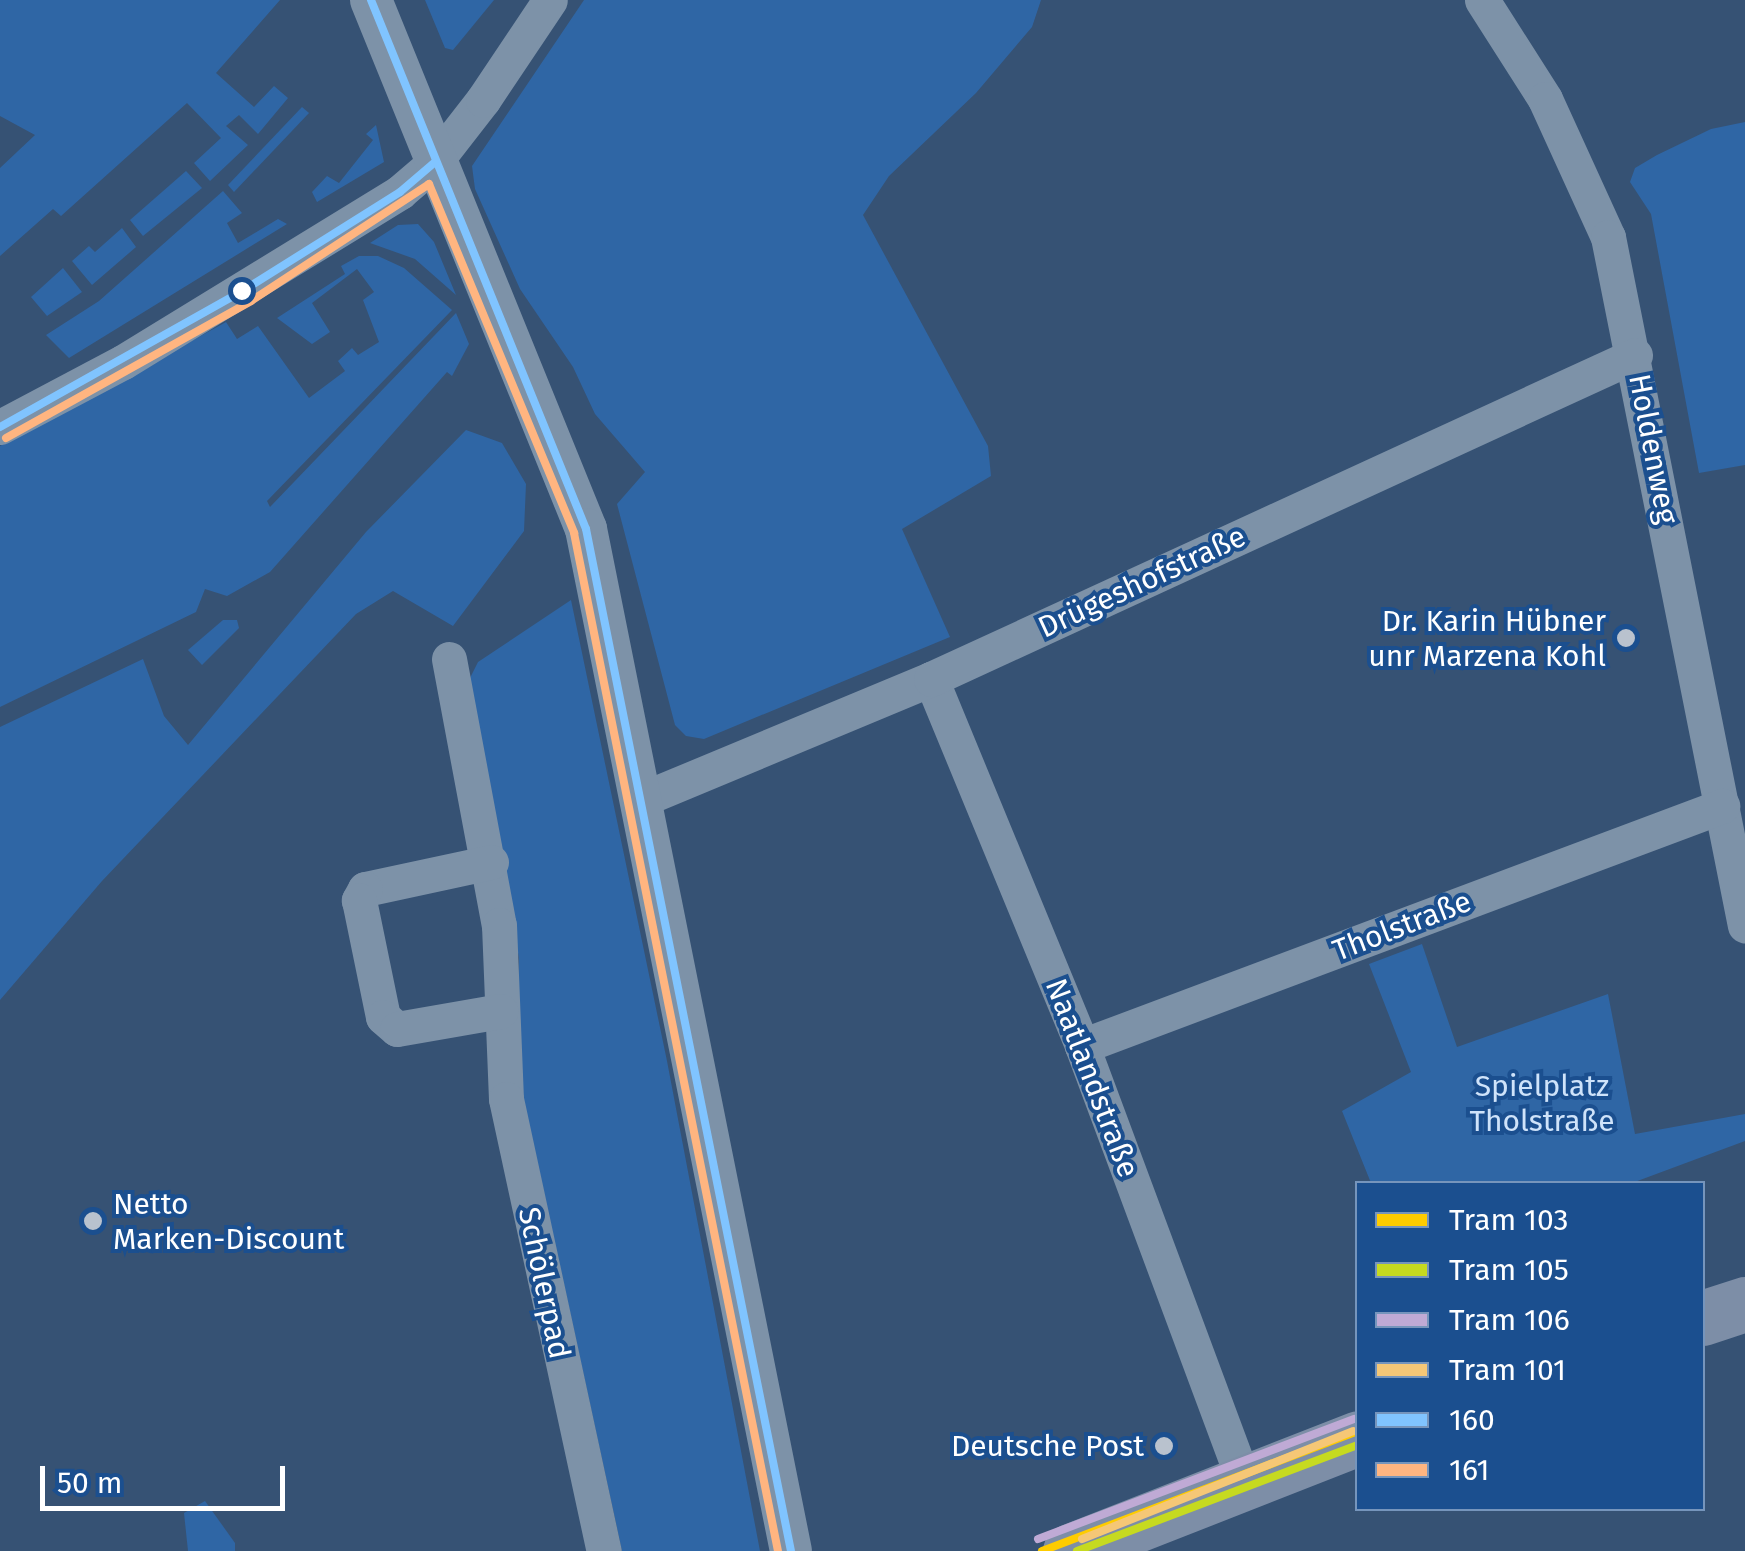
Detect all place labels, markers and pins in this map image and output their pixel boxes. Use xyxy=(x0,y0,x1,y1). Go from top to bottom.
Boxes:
unlabelled marker xyxy=(232,281,252,301)
place label: Dr. Karin Hübner unr Marzena Kohl xyxy=(1368,603,1606,674)
marker: Dr. Karin Hübner unr Marzena Kohl xyxy=(1615,627,1637,649)
place label: Netto Marken-Discount xyxy=(113,1186,344,1256)
marker: Netto Marken-Discount xyxy=(82,1210,104,1232)
place label: Deutsche Post xyxy=(951,1428,1144,1464)
marker: Deutsche Post xyxy=(1153,1435,1175,1457)

